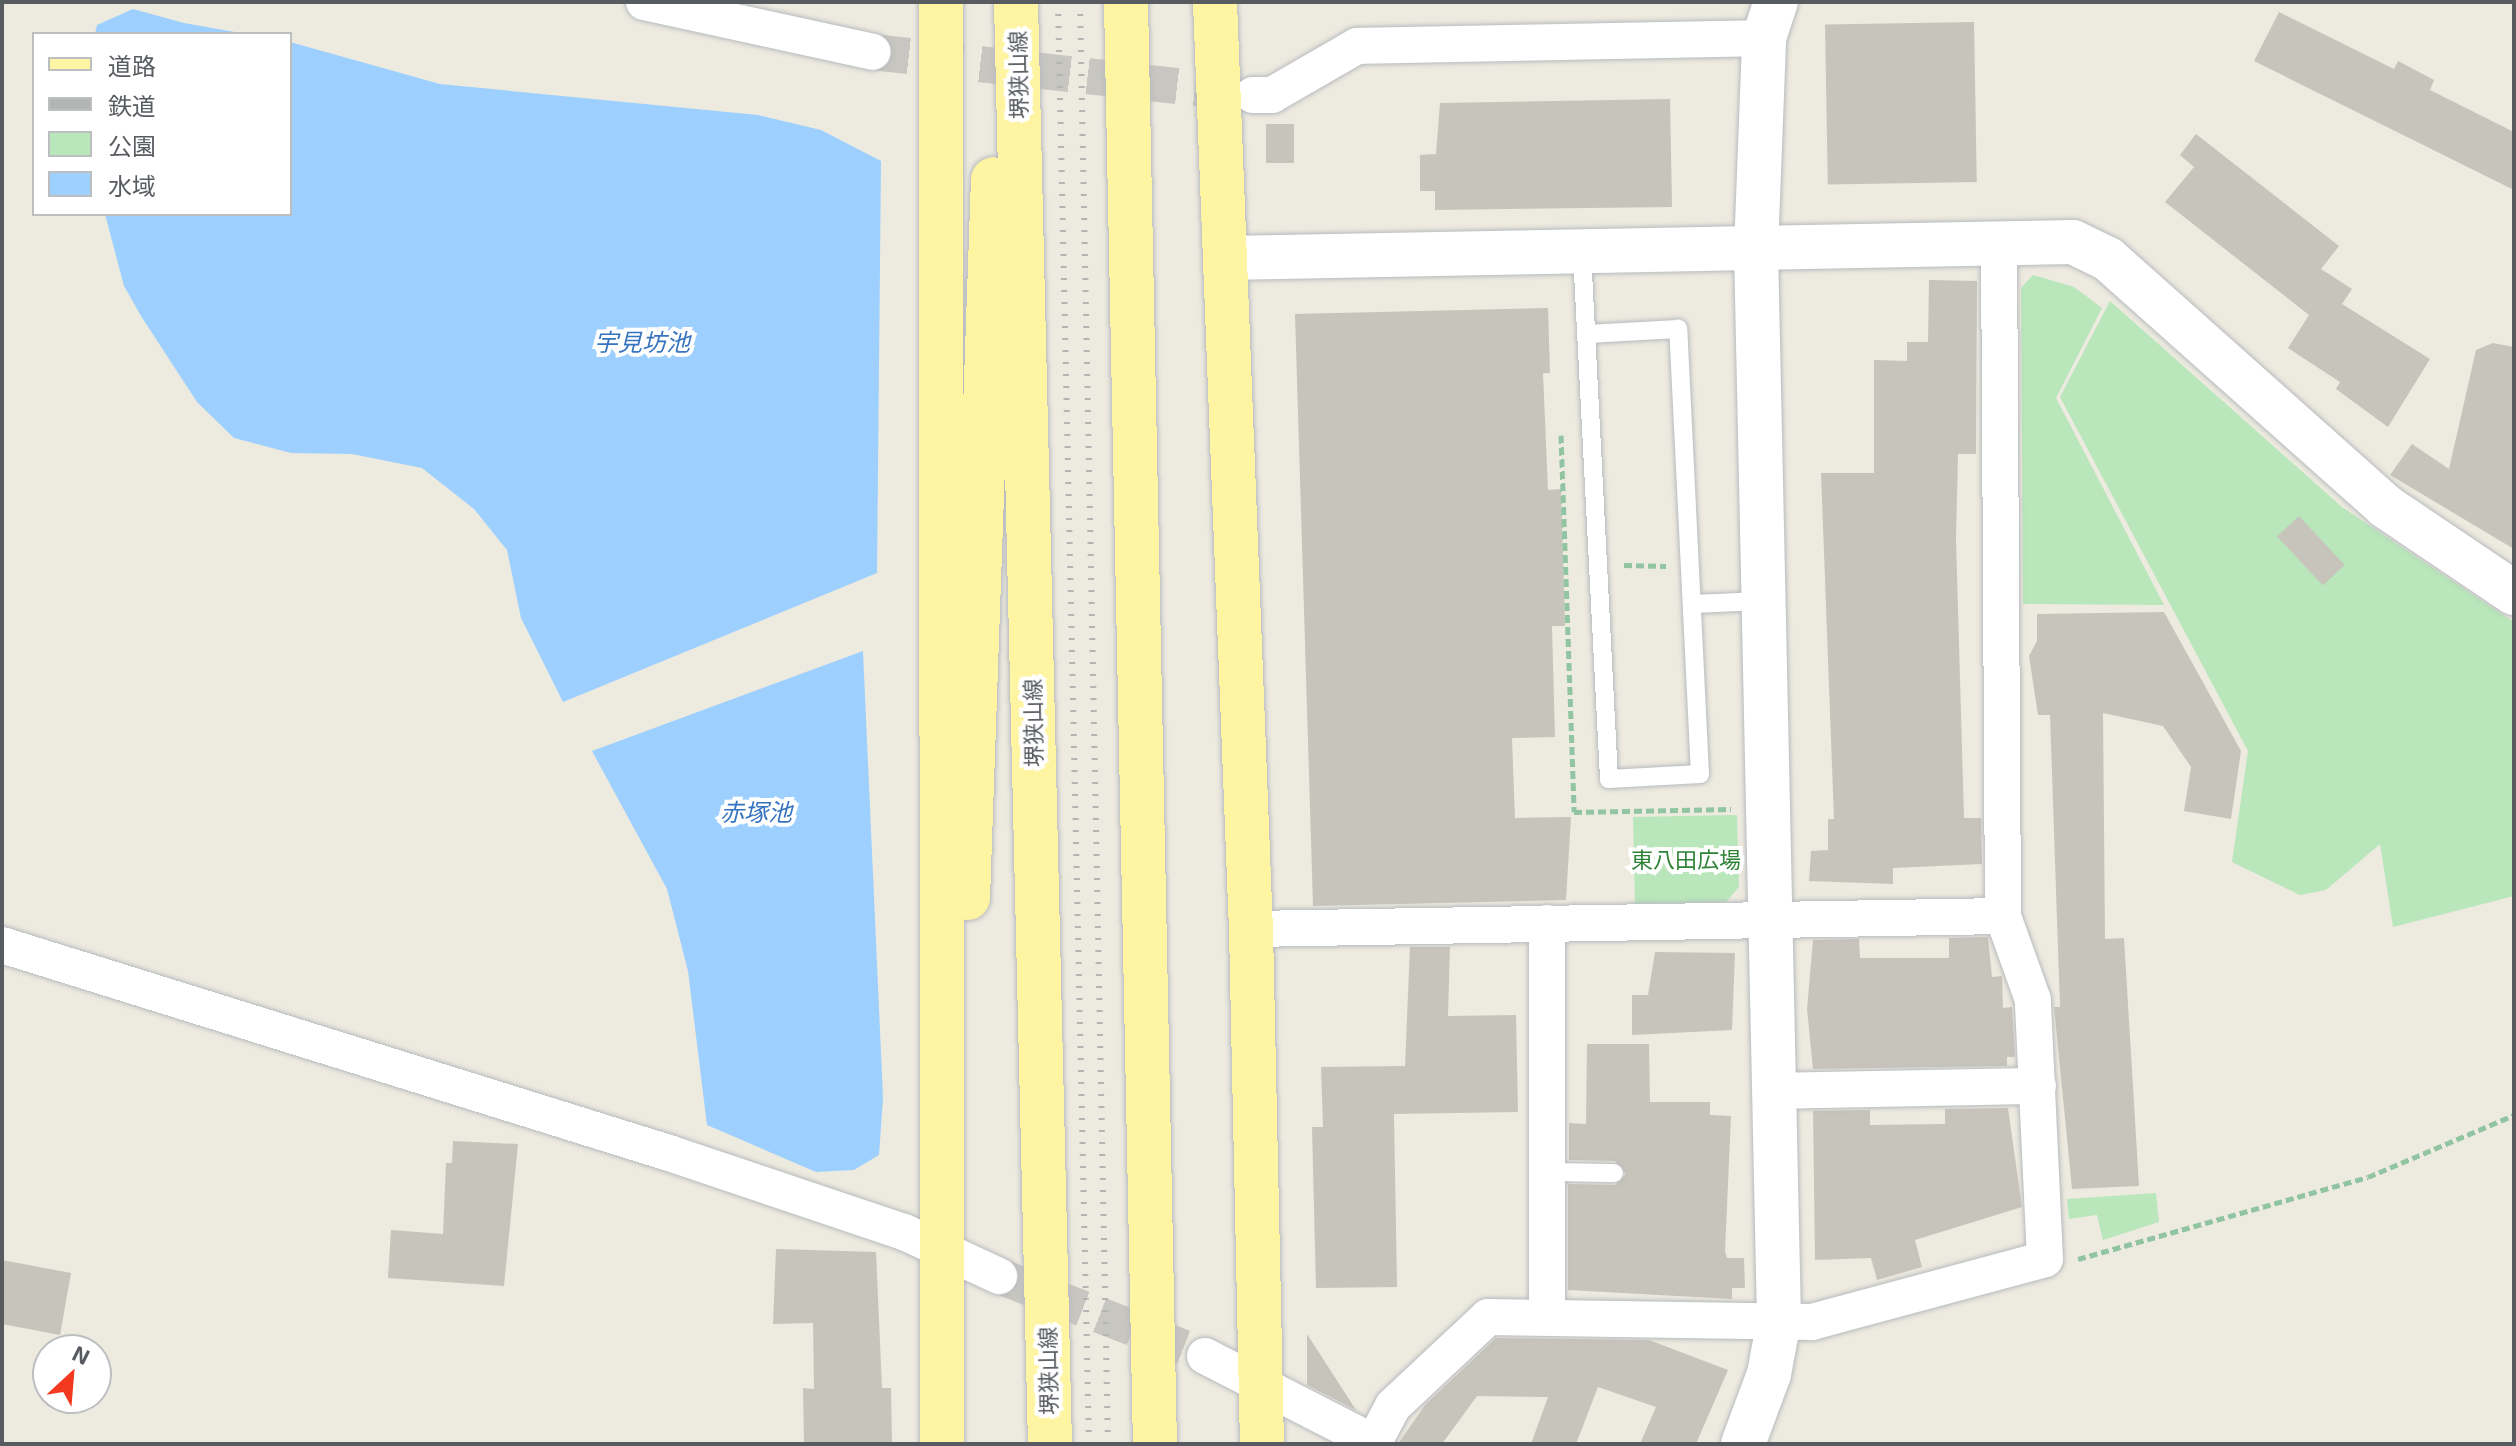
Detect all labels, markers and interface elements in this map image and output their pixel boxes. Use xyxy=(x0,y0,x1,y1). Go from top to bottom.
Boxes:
street label: 堺狭山線 xyxy=(1004,31,1032,119)
legend xyxy=(32,32,292,216)
text: 道路 xyxy=(108,51,156,80)
text: 鉄道 xyxy=(108,91,156,120)
text: 公園 xyxy=(108,131,156,160)
text: 水域 xyxy=(108,171,156,200)
water label: 宇見坊池 xyxy=(594,328,690,356)
street label: 堺狭山線 xyxy=(1019,679,1047,767)
water label: 赤塚池 xyxy=(720,798,792,826)
park label: 東八田広場 xyxy=(1631,847,1741,873)
street label: 堺狭山線 xyxy=(1034,1327,1062,1415)
north arrow xyxy=(32,1334,112,1414)
text: N xyxy=(69,1339,94,1369)

